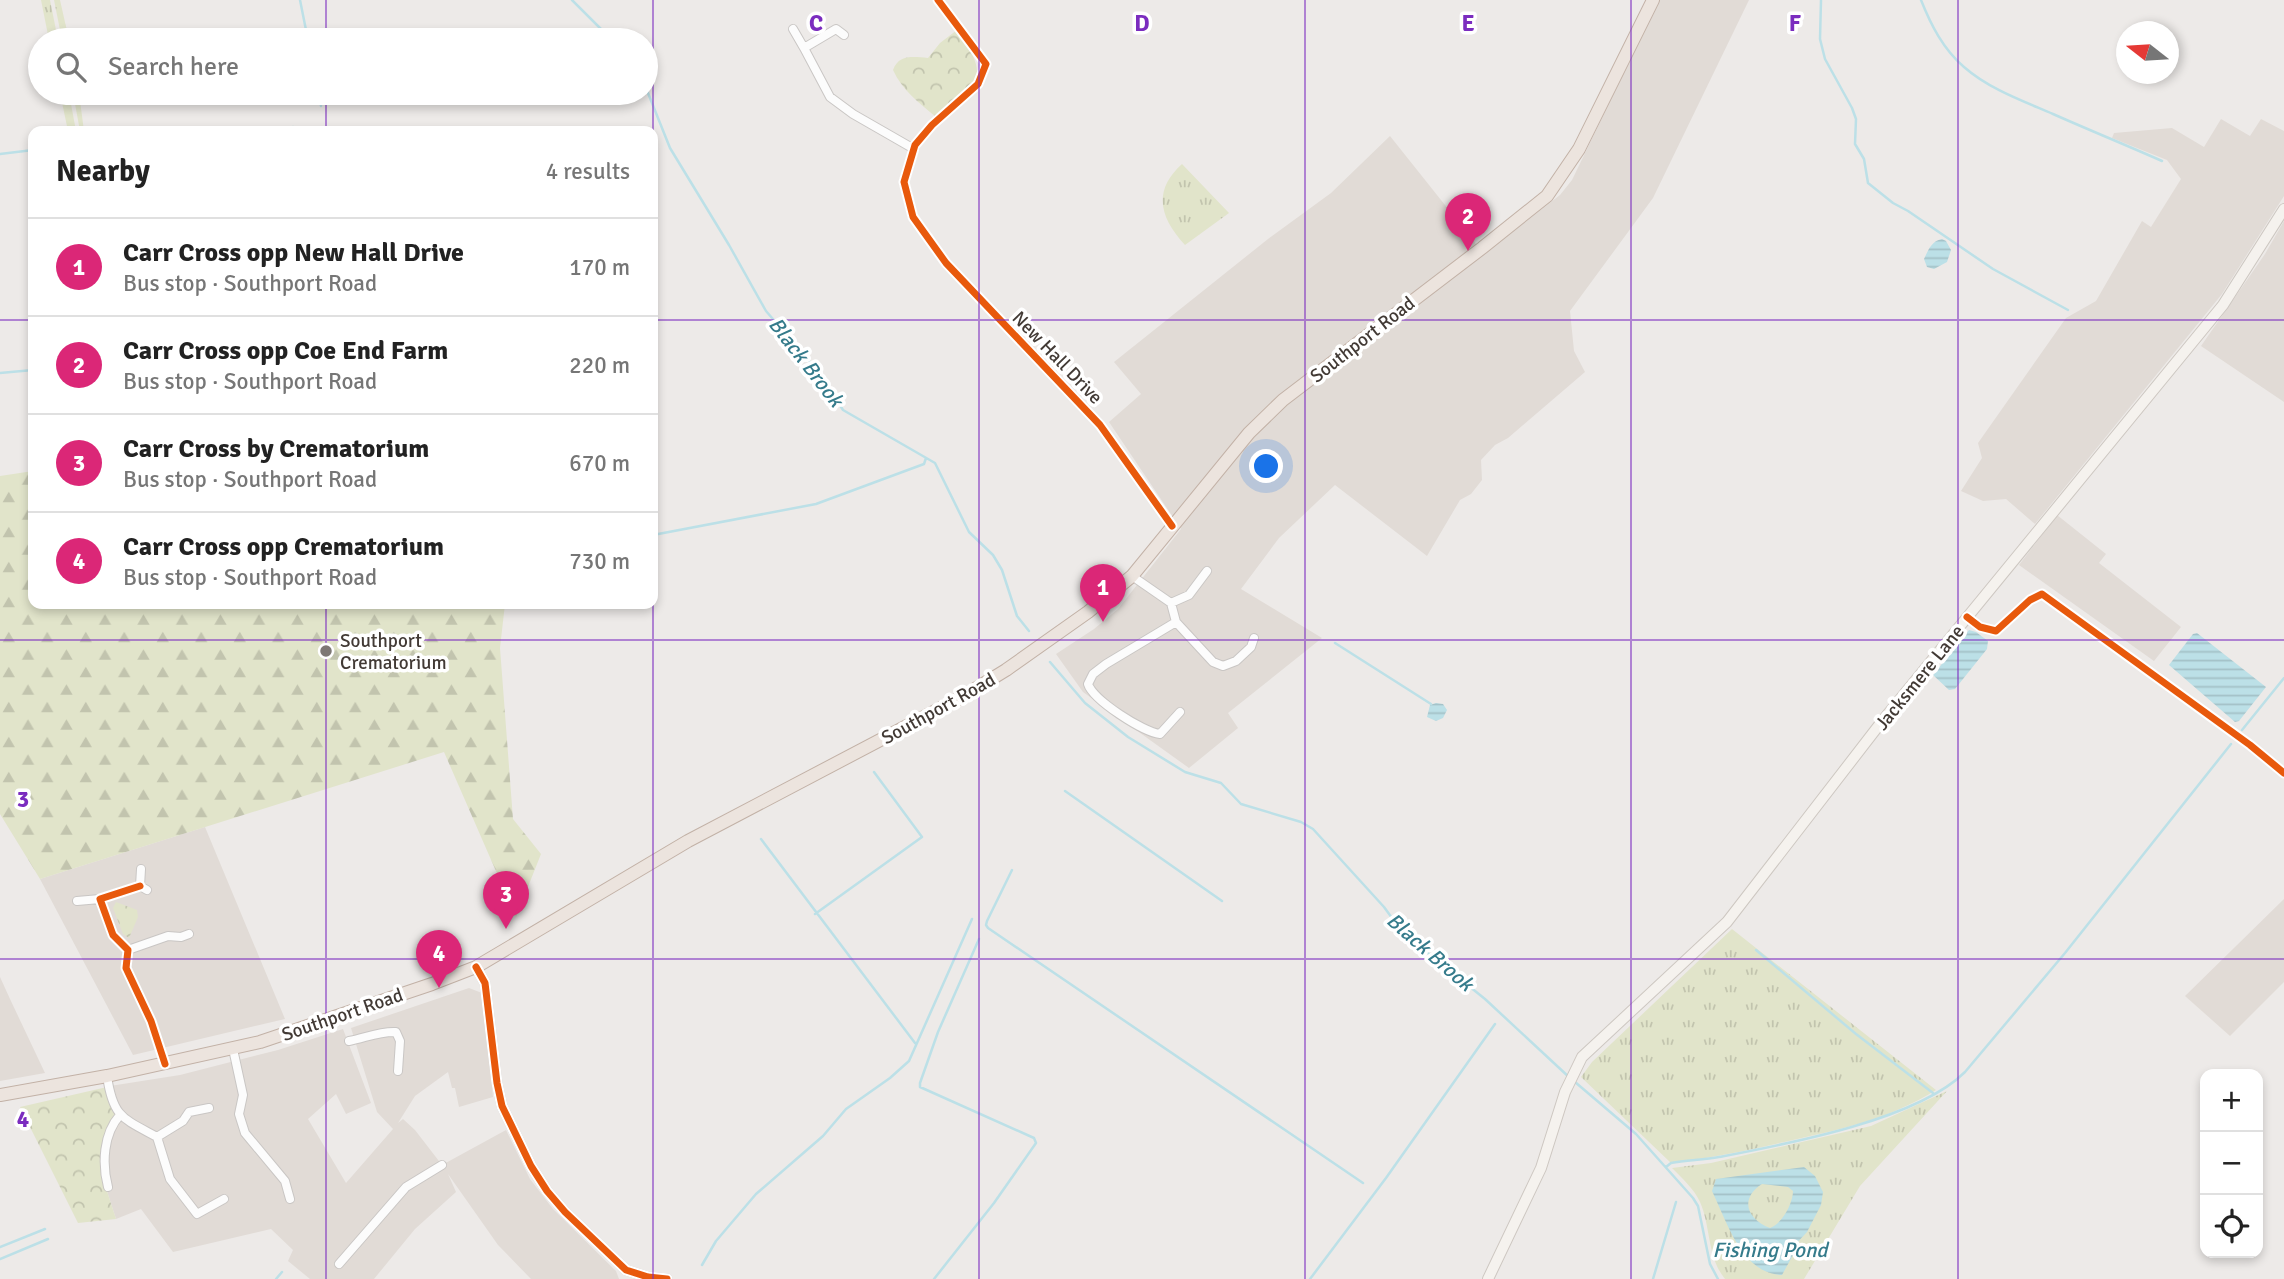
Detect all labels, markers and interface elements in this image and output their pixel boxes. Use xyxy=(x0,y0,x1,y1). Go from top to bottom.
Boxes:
text: C xyxy=(809,9,823,38)
text: D xyxy=(1134,9,1150,38)
text: E xyxy=(1461,9,1475,38)
text: F xyxy=(1789,9,1801,38)
north arrow xyxy=(2116,21,2179,84)
search box xyxy=(28,28,658,105)
icon: search xyxy=(52,48,90,86)
text: Search here xyxy=(108,51,239,83)
text: Nearby xyxy=(56,153,150,190)
text: 4 results xyxy=(546,157,630,186)
pin: 2 xyxy=(1445,193,1491,251)
text: Carr Cross opp New Hall Drive xyxy=(123,237,464,269)
text: 1 xyxy=(73,253,85,282)
text: 170 m xyxy=(569,253,630,282)
text: Bus stop · Southport Road xyxy=(123,269,377,298)
street label: Southport Road xyxy=(1305,291,1420,388)
street label: New Hall Drive xyxy=(1007,306,1108,409)
water label: Black Brook xyxy=(763,312,851,414)
text: Carr Cross opp Coe End Farm xyxy=(123,335,448,367)
text: 2 xyxy=(73,351,85,380)
text: 220 m xyxy=(569,351,630,380)
text: Bus stop · Southport Road xyxy=(123,367,377,396)
text: Carr Cross by Crematorium xyxy=(123,433,429,465)
text: 3 xyxy=(73,449,85,478)
text: 670 m xyxy=(569,449,630,478)
your location xyxy=(1249,449,1283,483)
text: Bus stop · Southport Road xyxy=(123,465,377,494)
text: Carr Cross opp Crematorium xyxy=(123,531,444,563)
text: 4 xyxy=(73,547,85,576)
text: 730 m xyxy=(569,547,630,576)
text: Bus stop · Southport Road xyxy=(123,563,377,592)
pin: 1 xyxy=(1080,564,1126,622)
street label: Jacksmere Lane xyxy=(1870,620,1970,735)
place label: Southport Crematorium xyxy=(340,629,447,675)
marker: Southport Crematorium xyxy=(318,643,334,659)
street label: Southport Road xyxy=(877,668,1000,750)
text: 3 xyxy=(17,785,29,814)
pin: 3 xyxy=(483,871,529,929)
water label: Black Brook xyxy=(1381,907,1481,998)
pin: 4 xyxy=(416,930,462,988)
street label: Southport Road xyxy=(279,983,406,1047)
map controls xyxy=(2200,1069,2263,1258)
button: + xyxy=(2200,1069,2263,1132)
text: 4 xyxy=(17,1105,29,1134)
button: − xyxy=(2200,1132,2263,1195)
button: locate xyxy=(2200,1195,2263,1258)
water label: Fishing Pond xyxy=(1713,1237,1830,1263)

